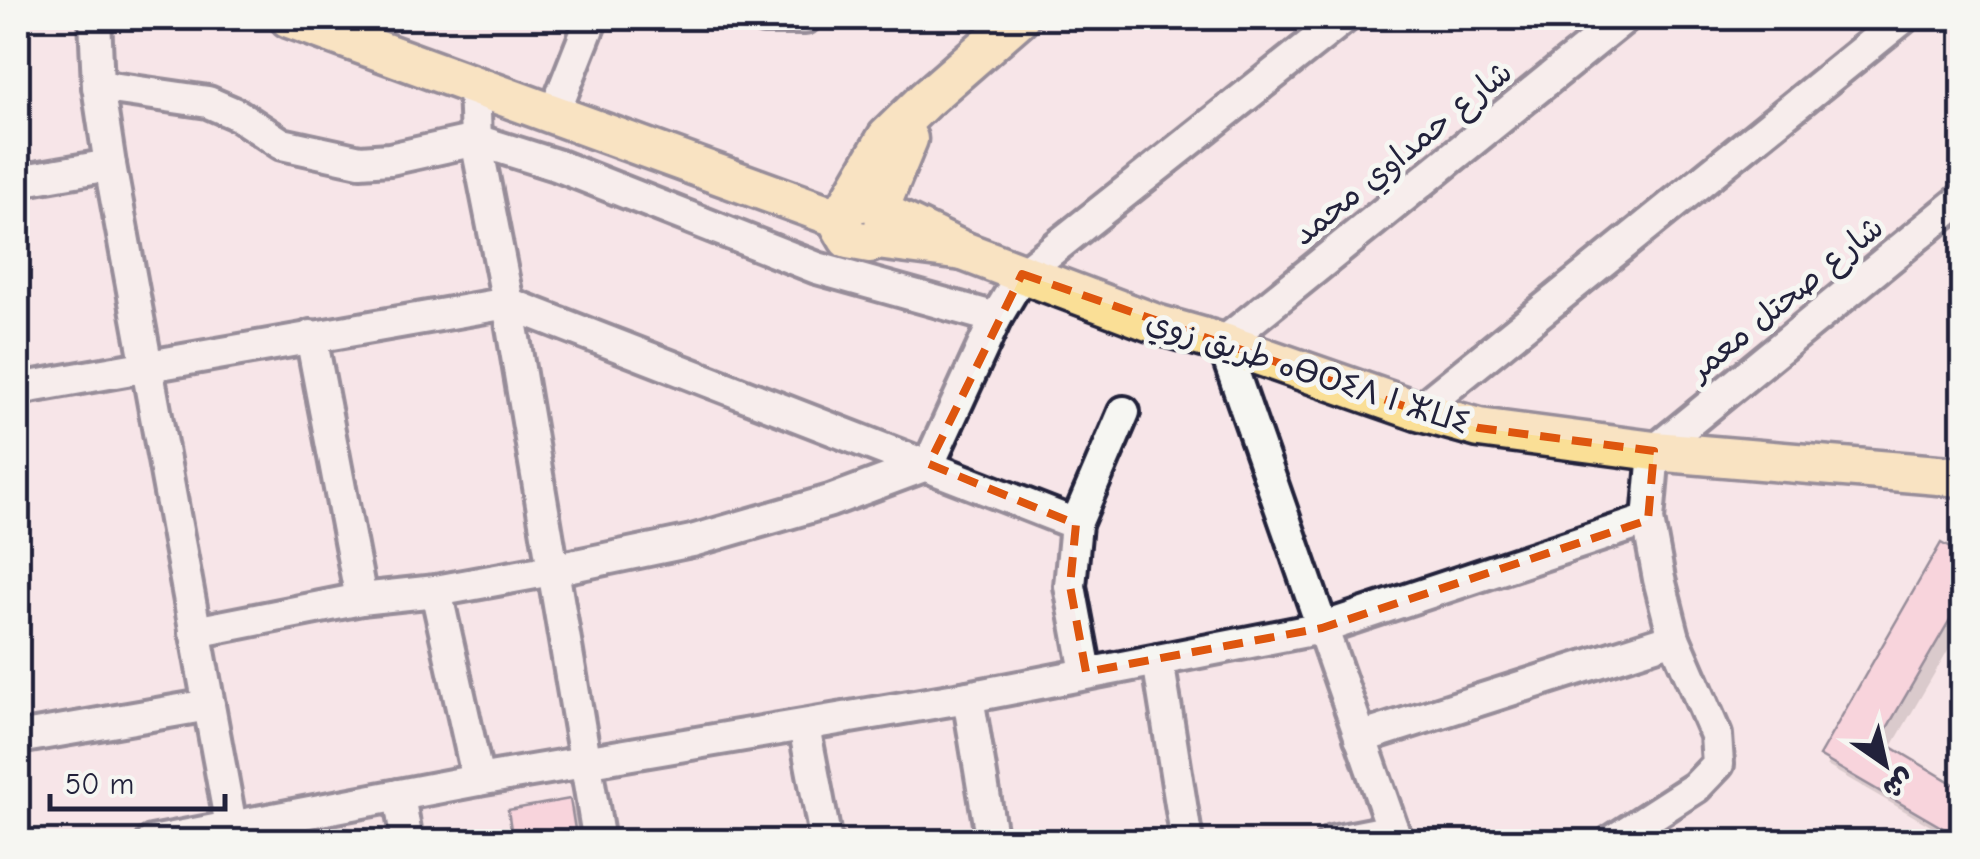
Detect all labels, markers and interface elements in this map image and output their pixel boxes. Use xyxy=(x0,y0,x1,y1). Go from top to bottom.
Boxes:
street label: شارع حمداوي محمد xyxy=(1285,53,1522,256)
street label: شارع صحتل معمر xyxy=(1679,208,1893,393)
street label: طريق زوي ⴰⴱⵔⵉⴷ ⵏ ⵣⵡⵉ xyxy=(1141,302,1474,446)
north arrow xyxy=(1835,714,1935,814)
scale bar xyxy=(50,749,225,811)
text: ش xyxy=(1877,762,1920,806)
text: 50 m xyxy=(65,767,134,802)

